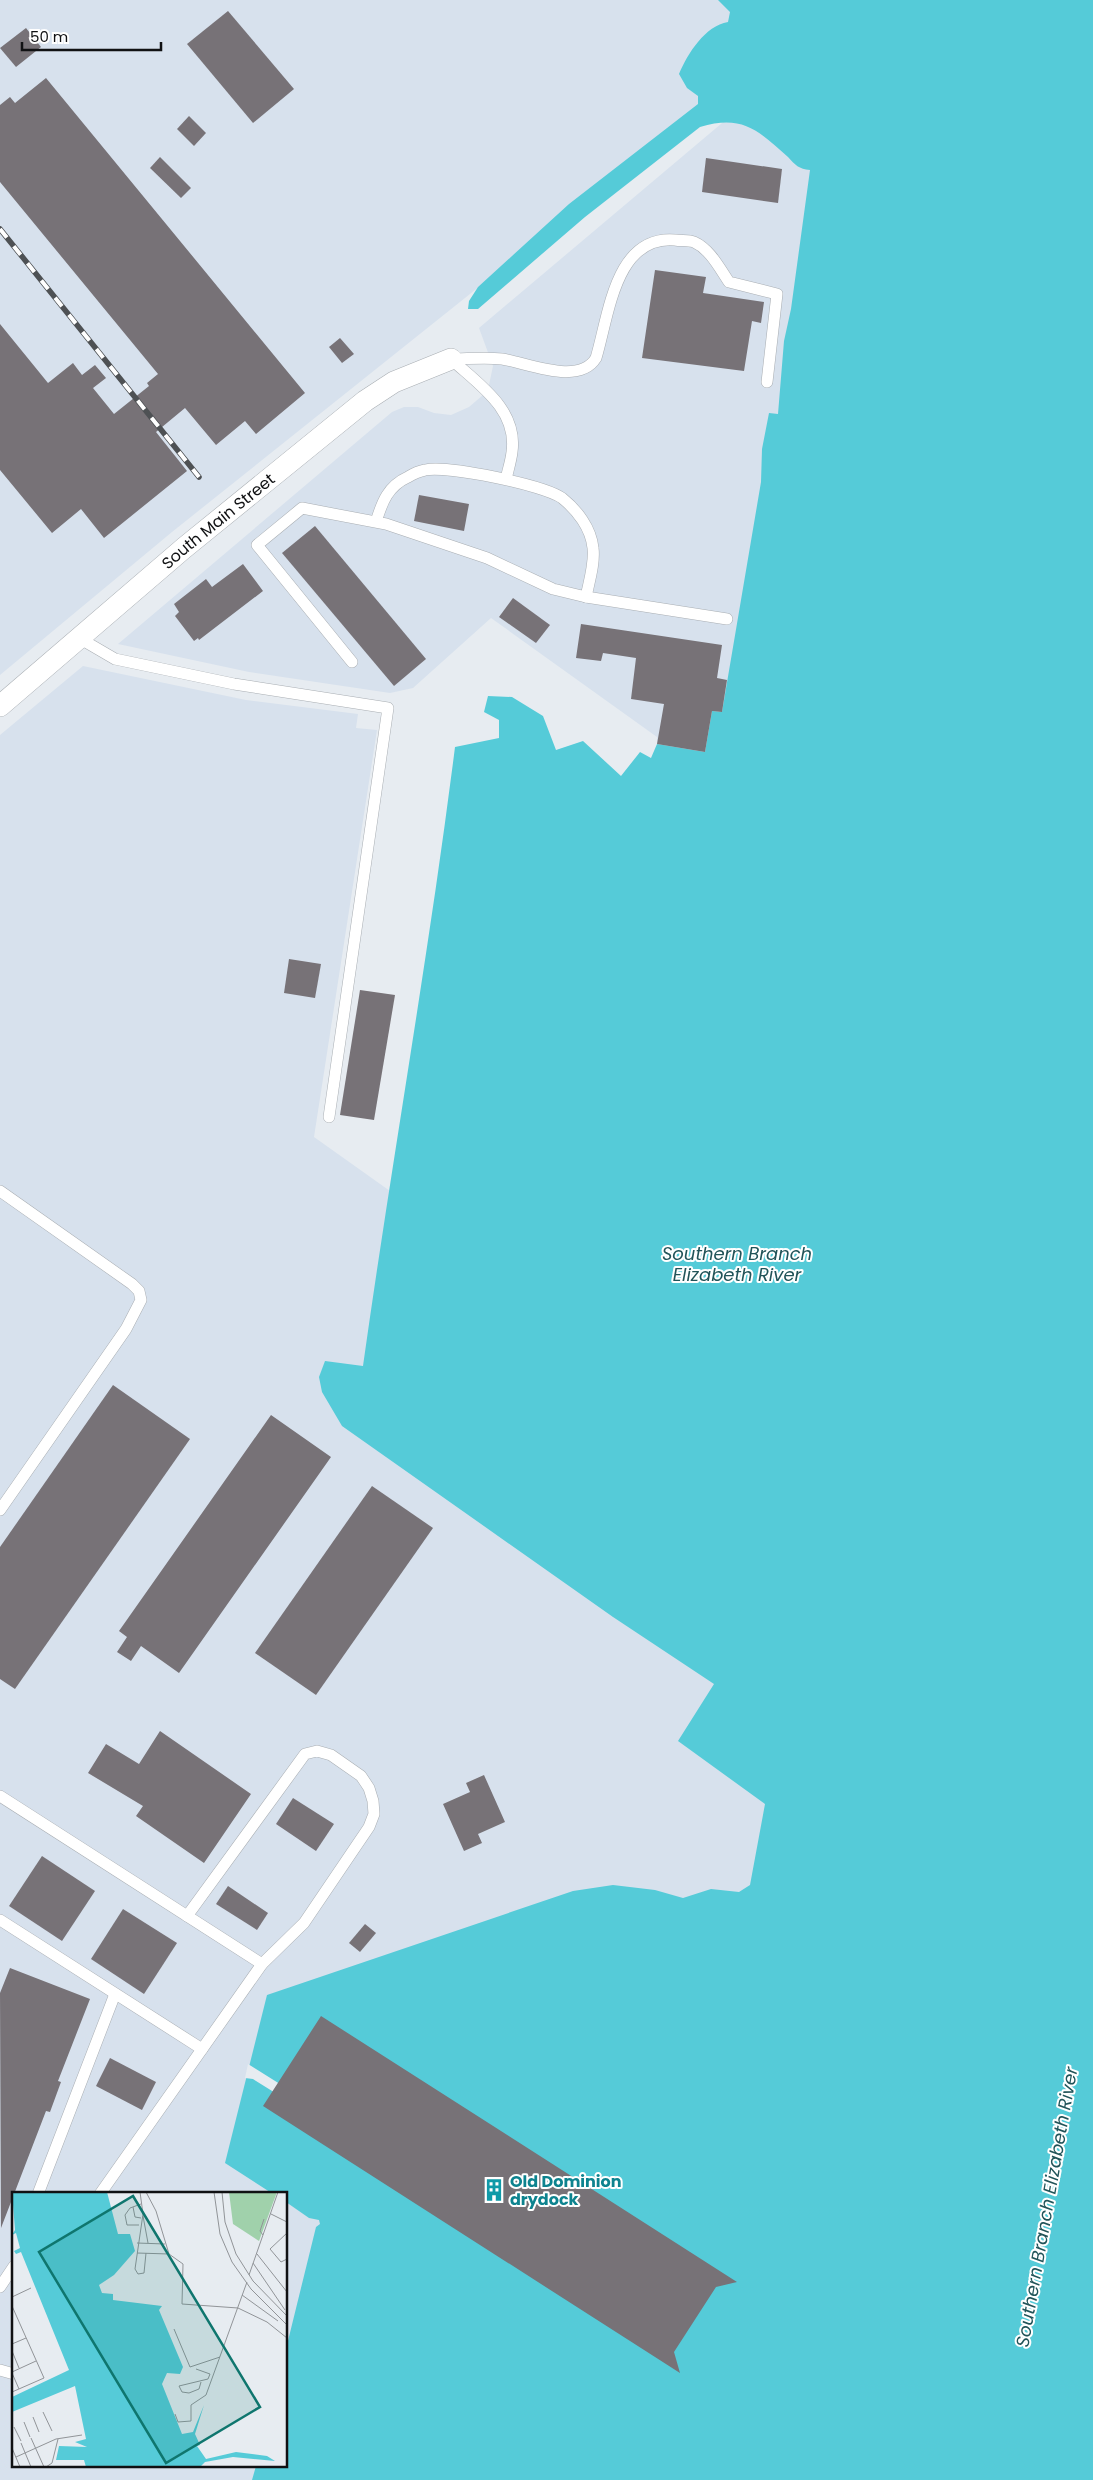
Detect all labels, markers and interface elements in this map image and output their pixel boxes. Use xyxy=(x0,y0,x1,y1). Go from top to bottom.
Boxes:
scale bar xyxy=(22,20,161,52)
text: 50 m xyxy=(30,26,68,47)
street label: South Main Street xyxy=(157,468,280,574)
water label: Southern Branch Elizabeth River xyxy=(662,1241,812,1287)
water label: Southern Branch Elizabeth River xyxy=(1010,2064,1084,2349)
place label: Old Dominion drydock xyxy=(510,2170,622,2211)
building icon: Old Dominion drydock xyxy=(481,2177,507,2203)
inset map xyxy=(12,2192,288,2468)

